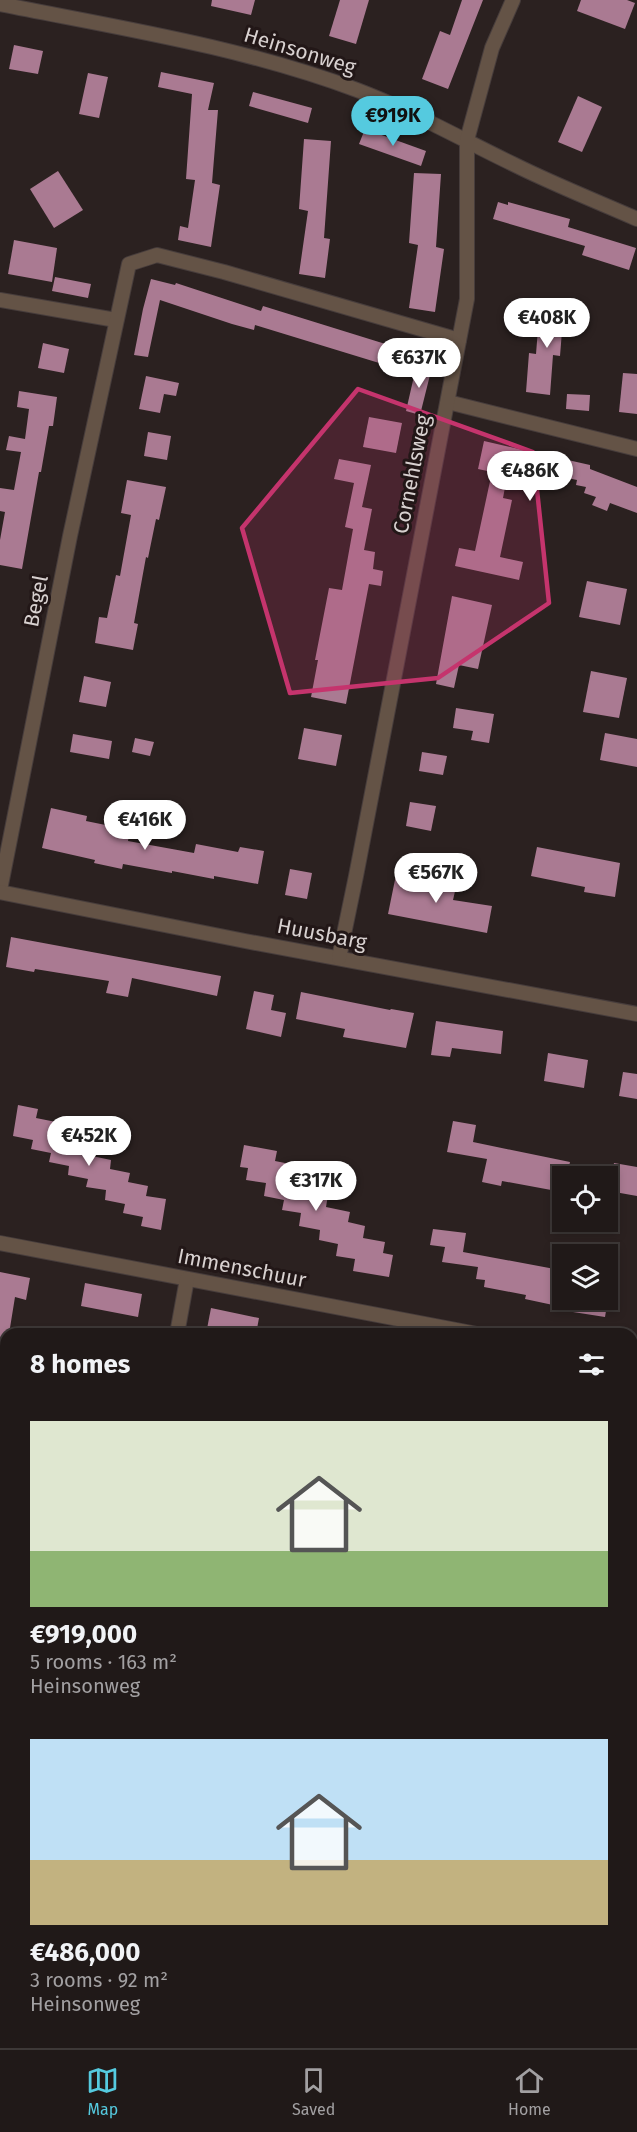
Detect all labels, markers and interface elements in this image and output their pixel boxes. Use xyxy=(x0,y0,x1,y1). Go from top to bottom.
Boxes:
street label: Heinsonweg xyxy=(241,22,359,80)
pin: €919K xyxy=(351,96,435,147)
text: €919K xyxy=(365,103,421,127)
pin: €408K xyxy=(505,298,589,349)
text: €408K xyxy=(518,305,576,329)
pin: €637K xyxy=(377,338,461,389)
text: €637K xyxy=(392,345,446,369)
street label: Cornehlsweg xyxy=(388,412,436,536)
pin: €486K xyxy=(488,451,572,502)
text: €486K xyxy=(501,458,559,482)
street label: Begel xyxy=(18,573,54,629)
pin: €416K xyxy=(103,800,187,851)
text: €416K xyxy=(118,807,172,831)
pin: €567K xyxy=(394,853,478,904)
text: €567K xyxy=(408,860,464,884)
street label: Huusbarg xyxy=(275,913,369,955)
pin: €452K xyxy=(47,1116,131,1167)
text: €452K xyxy=(61,1123,117,1147)
pin: €317K xyxy=(274,1161,358,1212)
map controls xyxy=(552,1166,618,1310)
button: locate xyxy=(552,1166,618,1232)
text: €317K xyxy=(289,1168,343,1192)
street label: Immenschuur xyxy=(175,1243,309,1293)
button: layers xyxy=(552,1244,618,1310)
icon: filters xyxy=(575,1348,608,1381)
text: 8 homes xyxy=(30,1349,130,1380)
icon: home xyxy=(265,1460,373,1568)
text: €919,000 xyxy=(30,1619,137,1650)
text: 5 rooms · 163 m² xyxy=(30,1650,177,1674)
text: Heinsonweg xyxy=(30,1674,140,1698)
icon: home xyxy=(265,1778,373,1886)
text: €486,000 xyxy=(30,1937,141,1968)
text: 3 rooms · 92 m² xyxy=(30,1968,168,1992)
text: Heinsonweg xyxy=(30,1992,140,2016)
tab: Map xyxy=(86,2064,119,2119)
tab: Saved xyxy=(292,2064,335,2119)
tab: Home xyxy=(508,2064,551,2119)

